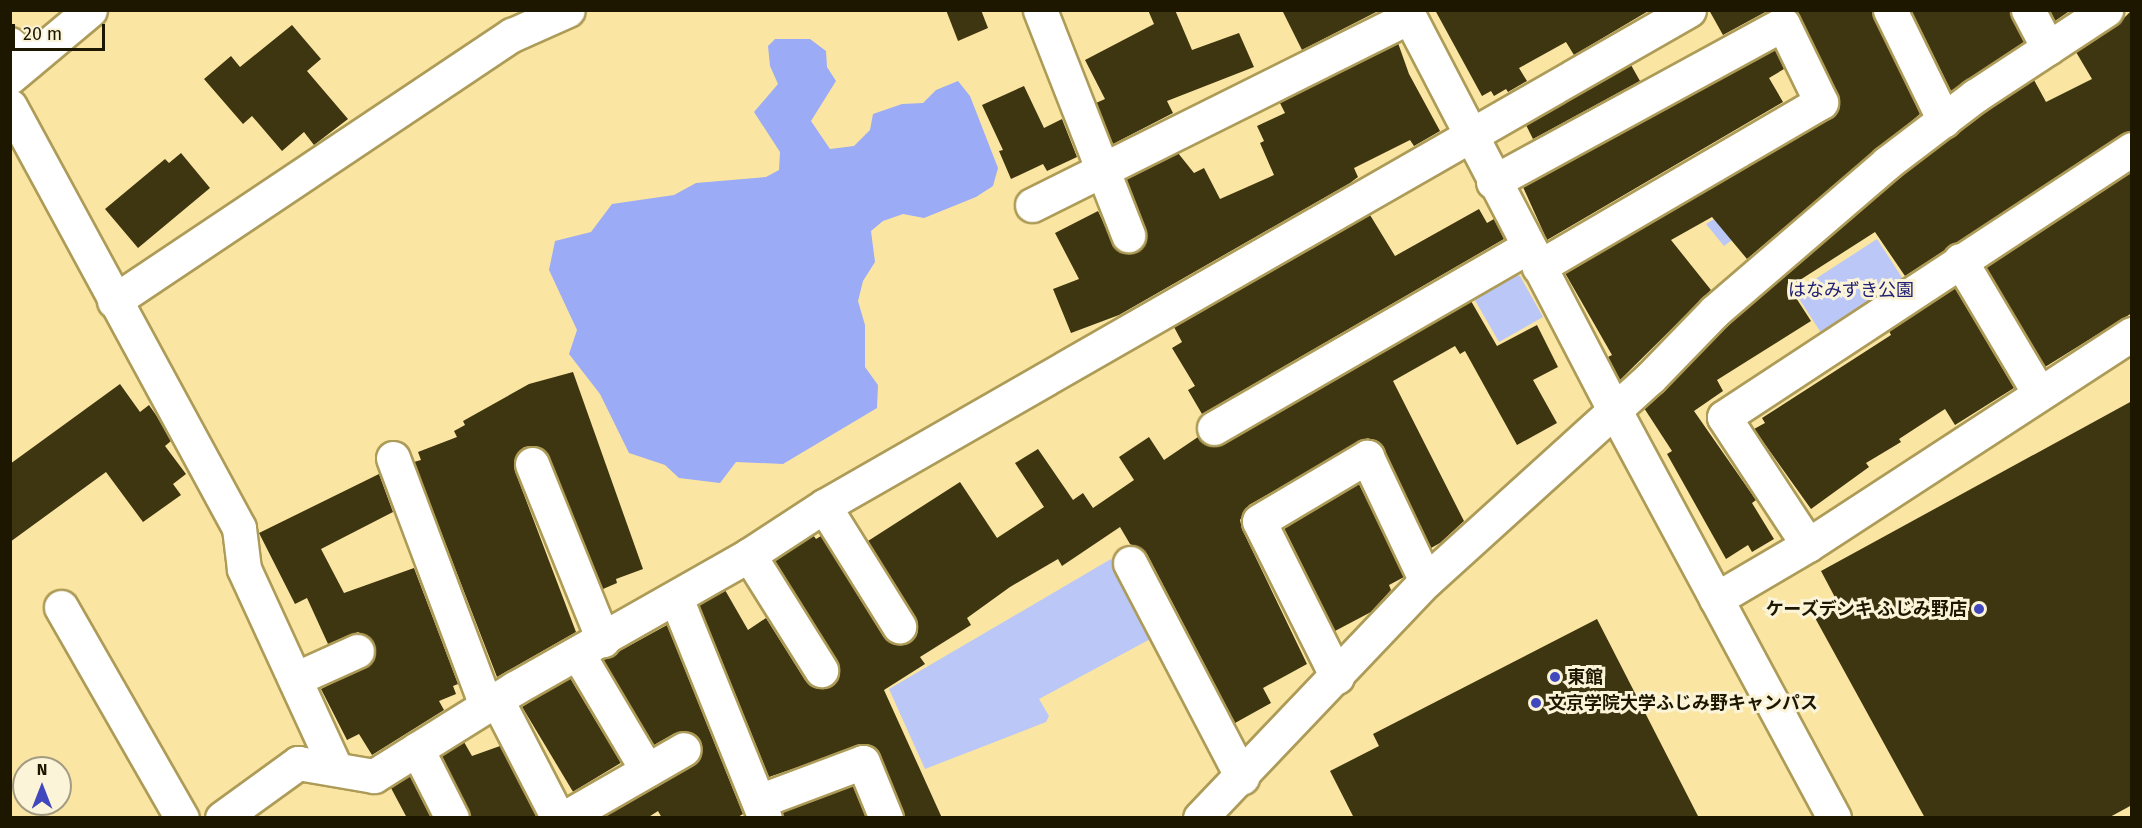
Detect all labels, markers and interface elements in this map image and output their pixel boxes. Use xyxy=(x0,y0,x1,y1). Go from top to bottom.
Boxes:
scale bar xyxy=(15,12,108,50)
text: 20 m xyxy=(23,23,62,45)
park label: はなみずき公園 xyxy=(1788,279,1914,301)
place label: ケーズデンキ ふじみ野店 xyxy=(1765,598,1967,620)
marker: ケーズデンキ ふじみ野店 xyxy=(1972,602,1986,616)
place label: 東館 xyxy=(1567,666,1603,688)
marker: 東館 xyxy=(1548,670,1562,684)
place label: 文京学院大学ふじみ野キャンパス xyxy=(1548,692,1818,714)
marker: 文京学院大学ふじみ野キャンパス xyxy=(1529,696,1543,710)
north arrow xyxy=(12,756,72,816)
text: N xyxy=(37,760,47,779)

